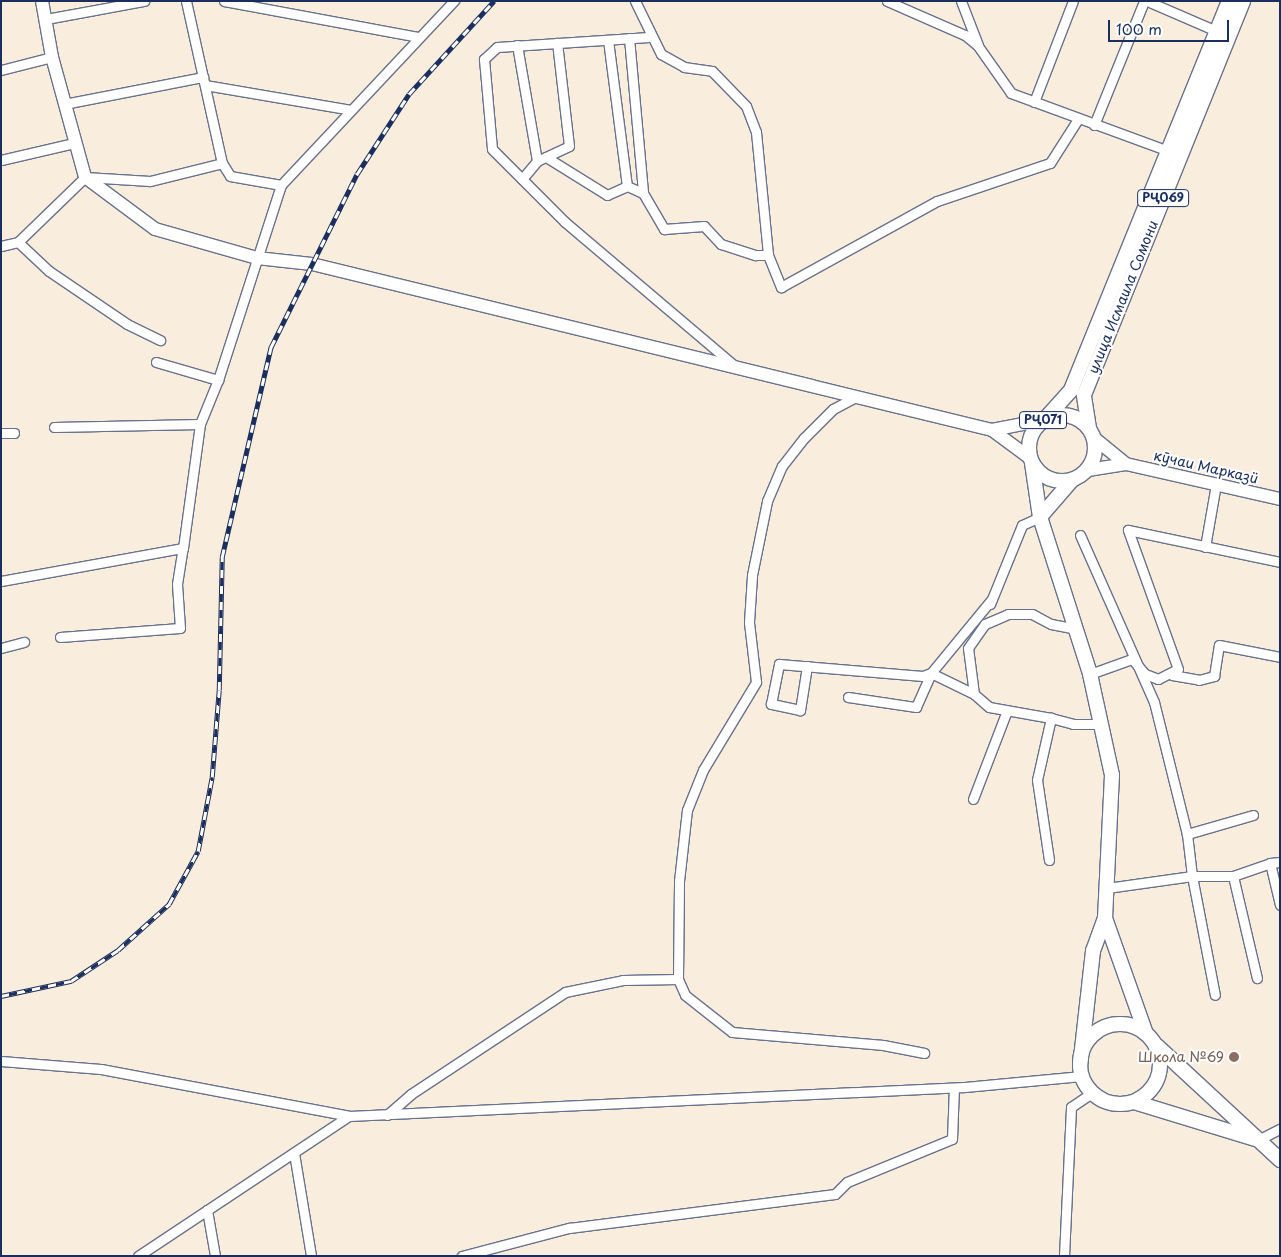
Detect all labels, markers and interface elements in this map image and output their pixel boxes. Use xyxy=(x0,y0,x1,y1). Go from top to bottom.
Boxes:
scale bar xyxy=(1111,10,1232,42)
text: 100 m xyxy=(1116,17,1162,40)
road number: РҶ069 xyxy=(1137,188,1189,208)
street label: улица Исмаила Сомони xyxy=(1084,217,1162,377)
road number: РҶ071 xyxy=(1018,410,1068,430)
street label: кӯчаи Марказӣ xyxy=(1152,447,1260,487)
place label: Школа №69 xyxy=(1138,1049,1224,1065)
marker: Школа №69 xyxy=(1228,1051,1240,1063)

